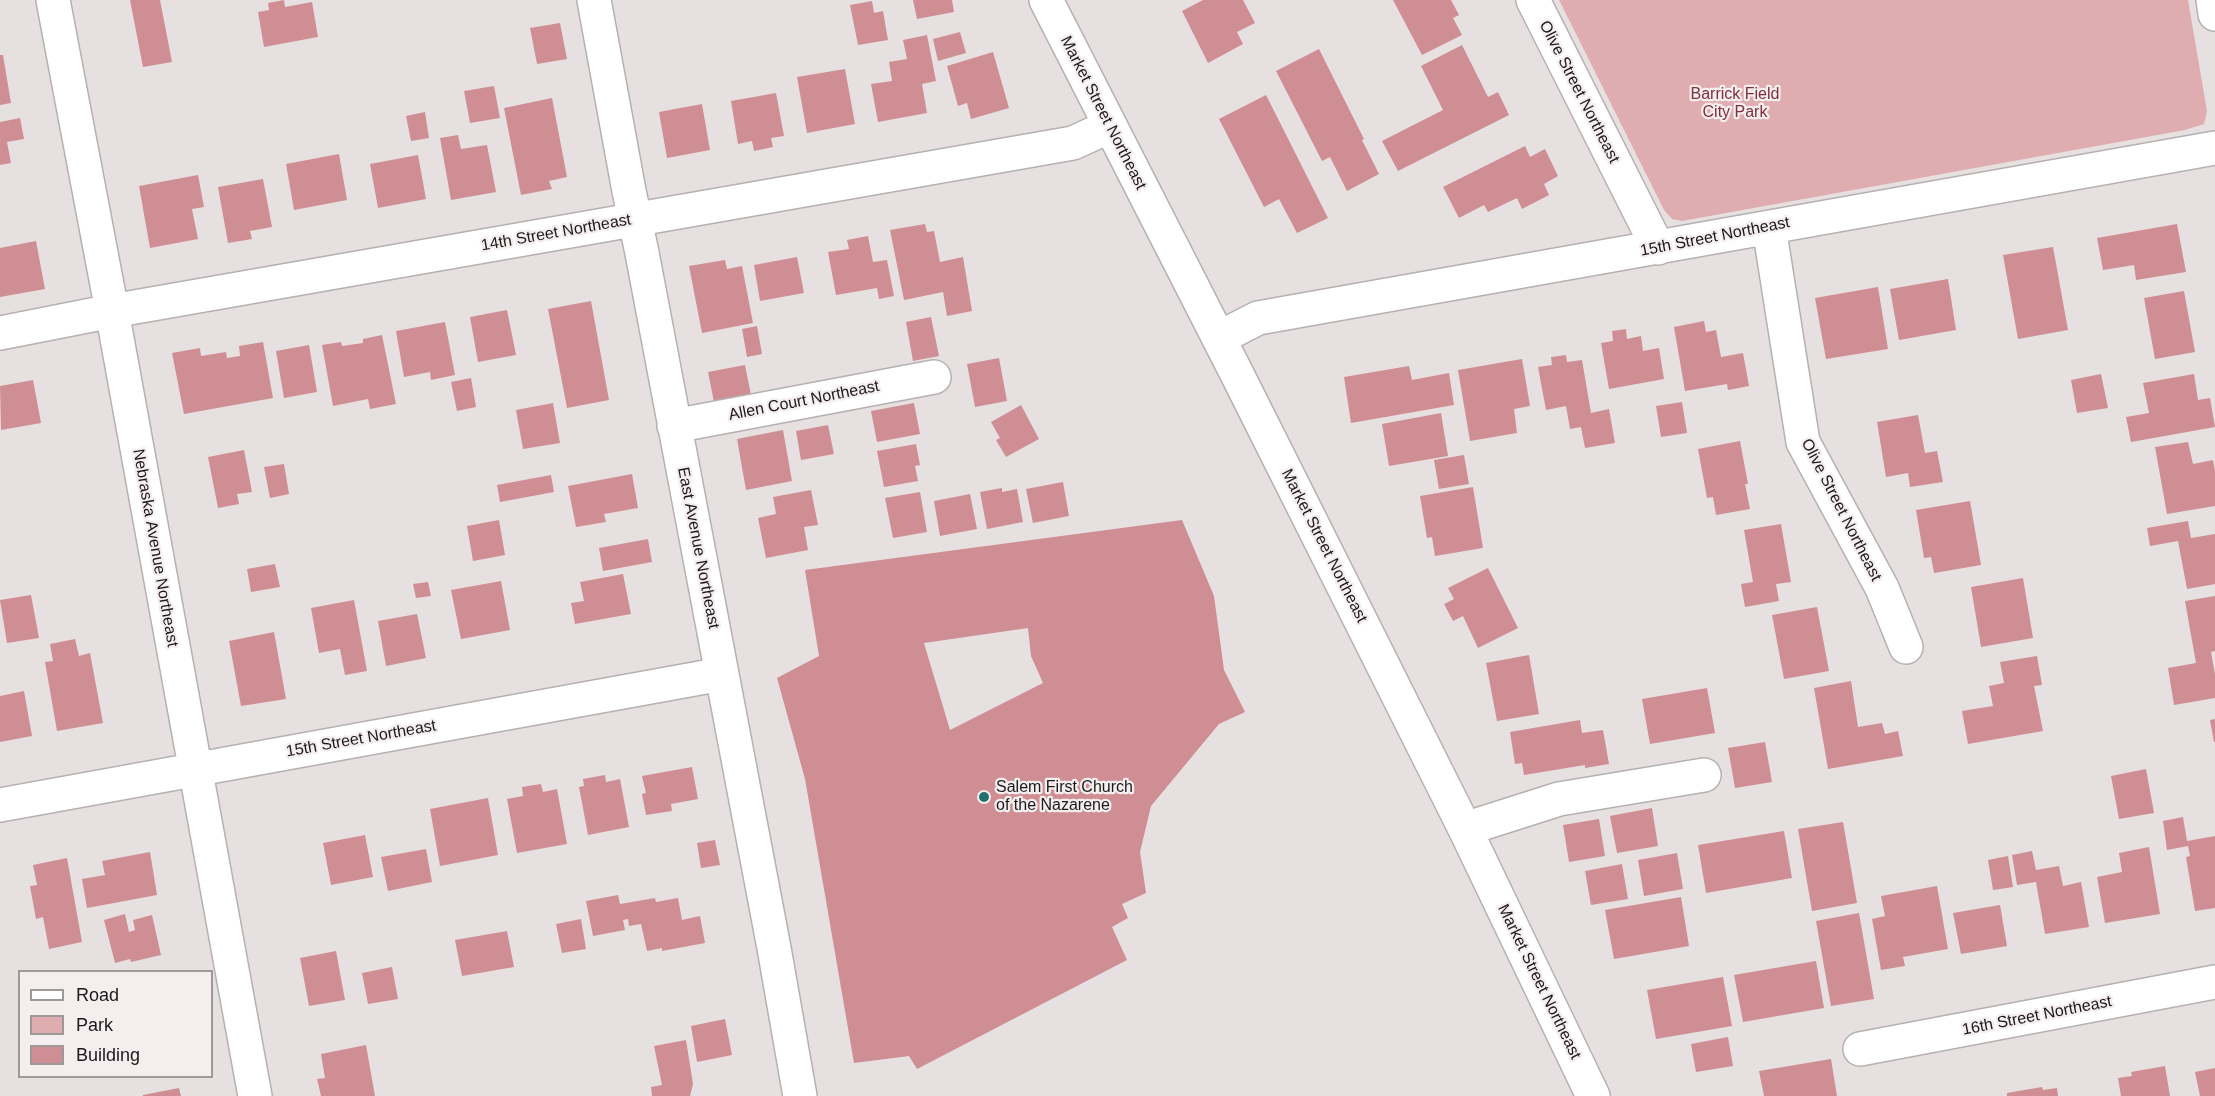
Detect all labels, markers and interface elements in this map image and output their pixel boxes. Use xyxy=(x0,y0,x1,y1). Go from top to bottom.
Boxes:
street label: Olive Street Northeast xyxy=(1535,18,1623,166)
street label: Market Street Northeast xyxy=(1056,33,1150,193)
park label: Barrick Field City Park xyxy=(1691,85,1779,123)
street label: 14th Street Northeast xyxy=(479,210,633,256)
street label: 15th Street Northeast xyxy=(1639,213,1791,261)
street label: Allen Court Northeast xyxy=(727,377,881,425)
street label: Olive Street Northeast xyxy=(1797,436,1885,584)
street label: Nebraska Avenue Northeast xyxy=(128,448,182,648)
street label: East Avenue Northeast xyxy=(673,466,723,630)
street label: Market Street Northeast xyxy=(1277,466,1371,626)
street label: 15th Street Northeast xyxy=(284,716,438,762)
place label: Salem First Church of the Nazarene xyxy=(996,778,1133,816)
marker: Salem First Church of the Nazarene xyxy=(977,790,991,804)
street label: Market Street Northeast xyxy=(1493,901,1585,1063)
legend xyxy=(18,970,213,1078)
text: Road xyxy=(76,985,119,1005)
street label: 16th Street Northeast xyxy=(1961,992,2113,1040)
text: Park xyxy=(76,1015,113,1035)
text: Building xyxy=(76,1045,140,1065)

